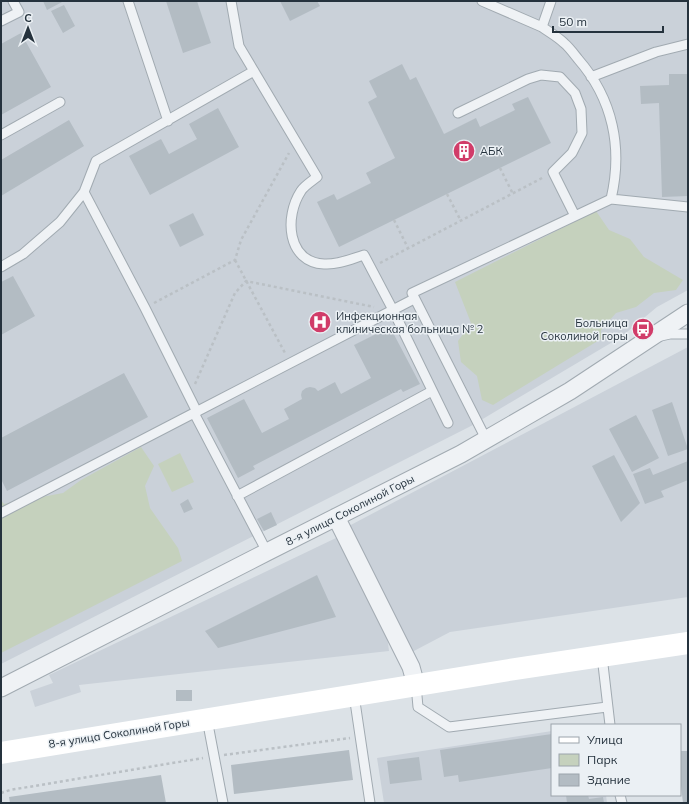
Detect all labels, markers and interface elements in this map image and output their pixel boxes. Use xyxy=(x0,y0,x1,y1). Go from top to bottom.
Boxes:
north arrow xyxy=(8,8,48,48)
scale bar xyxy=(553,8,663,34)
text: С xyxy=(24,11,32,25)
text: 50 m xyxy=(559,14,587,29)
building icon: АБК xyxy=(451,138,477,164)
place label: АБК xyxy=(480,144,504,158)
hospital icon: Инфекционная клиническая больница № 2 xyxy=(307,309,333,335)
place label: Инфекционная клиническая больница № 2 xyxy=(336,309,484,336)
place label: Больница Соколиной горы xyxy=(540,316,628,343)
bus stop icon: Больница Соколиной горы xyxy=(630,316,656,342)
street label: 8-я улица Соколиной Горы xyxy=(283,471,417,549)
street label: 8-я улица Соколиной Горы xyxy=(47,715,191,751)
legend xyxy=(551,724,681,796)
text: Улица xyxy=(586,732,623,747)
text: Парк xyxy=(587,752,618,767)
text: Здание xyxy=(587,772,631,787)

